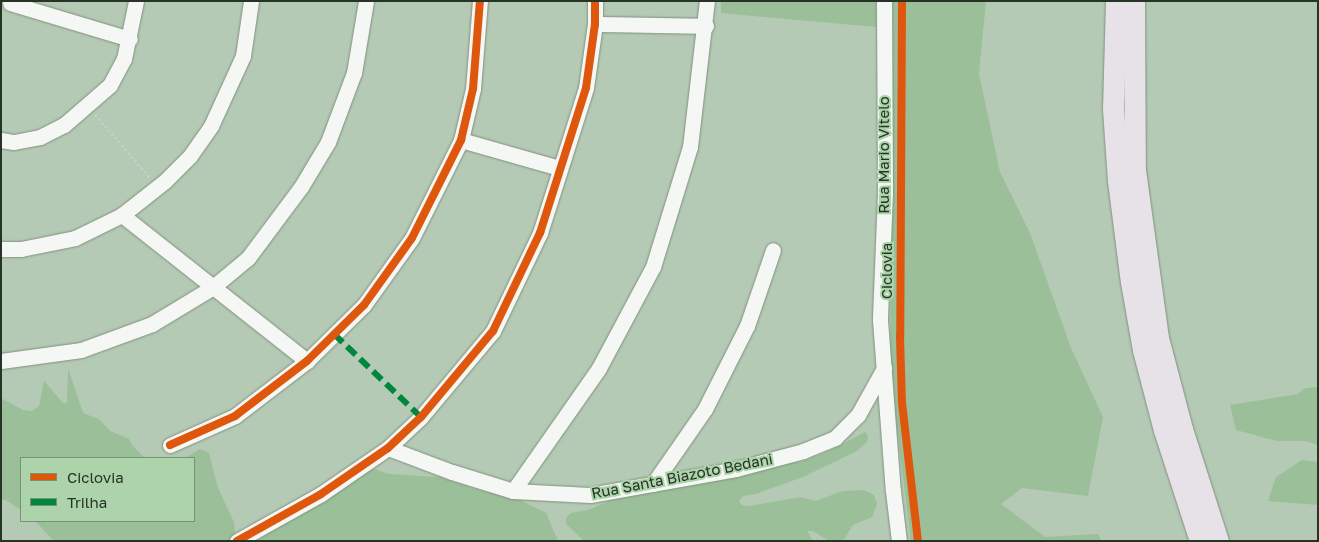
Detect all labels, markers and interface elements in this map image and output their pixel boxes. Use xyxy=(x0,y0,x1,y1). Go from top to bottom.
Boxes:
street label: Rua Mario Vitelo xyxy=(875,96,893,214)
street label: Ciclovia xyxy=(878,243,896,299)
street label: Rua Santa Biazoto Bedani xyxy=(590,450,774,502)
legend xyxy=(20,457,195,522)
text: Ciclovia xyxy=(67,468,124,486)
text: Trilha xyxy=(67,493,107,511)

